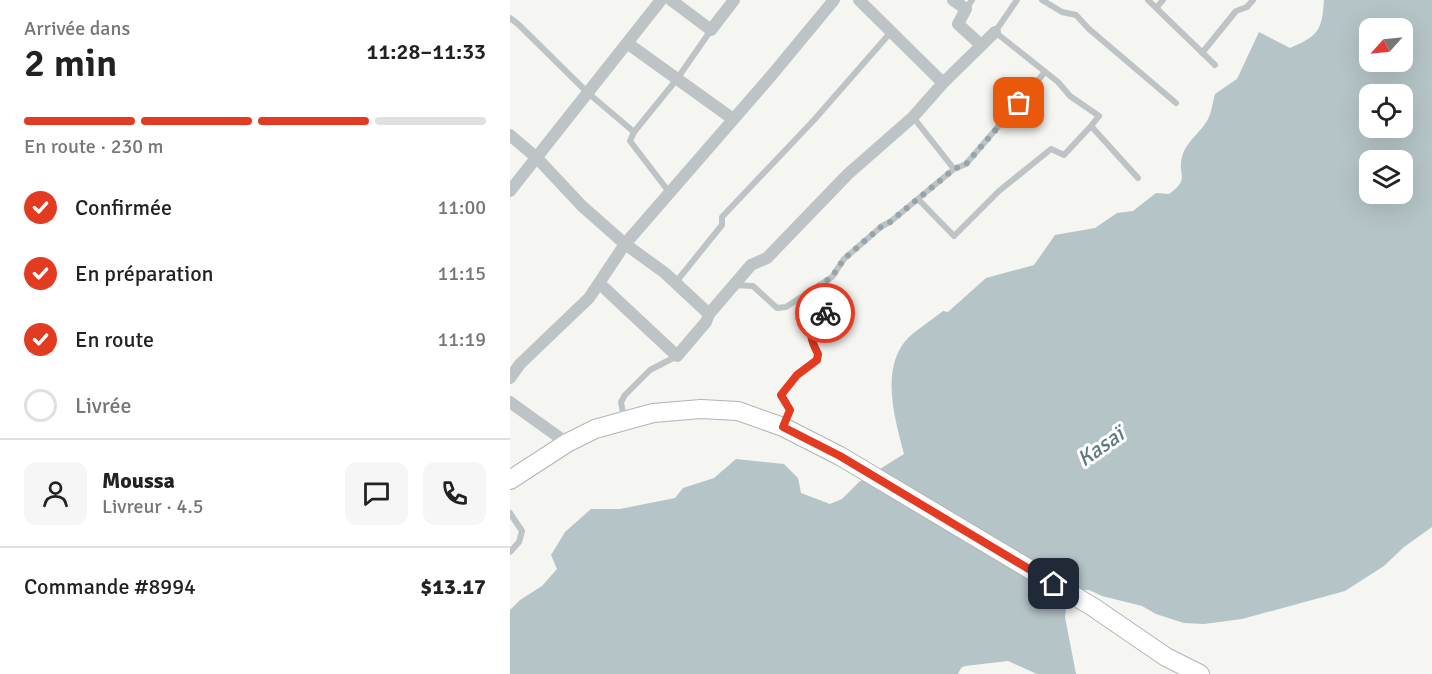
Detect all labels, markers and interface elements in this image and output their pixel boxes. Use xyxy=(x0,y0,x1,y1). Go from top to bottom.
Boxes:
text: Arrivée dans xyxy=(24,16,130,41)
north arrow xyxy=(1359,18,1413,72)
map controls xyxy=(1359,18,1413,204)
text: 11:28–11:33 xyxy=(367,38,486,65)
text: 2 min xyxy=(24,39,117,87)
pin xyxy=(993,77,1044,128)
button: locate xyxy=(1359,84,1413,138)
icon: bag xyxy=(1002,86,1035,119)
text: En route · 230 m xyxy=(24,134,163,159)
button: layers xyxy=(1359,150,1413,204)
icon: check xyxy=(24,191,57,224)
text: Confirmée xyxy=(75,194,172,221)
text: 11:00 xyxy=(437,195,486,220)
icon: check xyxy=(24,257,57,290)
text: En préparation xyxy=(75,260,214,287)
text: 11:15 xyxy=(437,261,486,286)
courier xyxy=(795,283,855,343)
icon: bike xyxy=(809,297,842,330)
icon: check xyxy=(24,323,57,356)
text: En route xyxy=(75,326,154,353)
text: 11:19 xyxy=(437,327,486,352)
text: Livrée xyxy=(75,392,132,419)
water label: Kasaï xyxy=(1072,418,1132,472)
button: person xyxy=(24,462,87,525)
button: chat xyxy=(345,462,408,525)
button: phone xyxy=(423,462,486,525)
text: Moussa xyxy=(102,467,175,494)
text: Livreur · 4.5 xyxy=(102,494,203,519)
pin xyxy=(1028,558,1079,609)
icon: home xyxy=(1037,567,1070,600)
text: Commande #8994 xyxy=(24,573,196,600)
text: $13.17 xyxy=(420,573,486,600)

